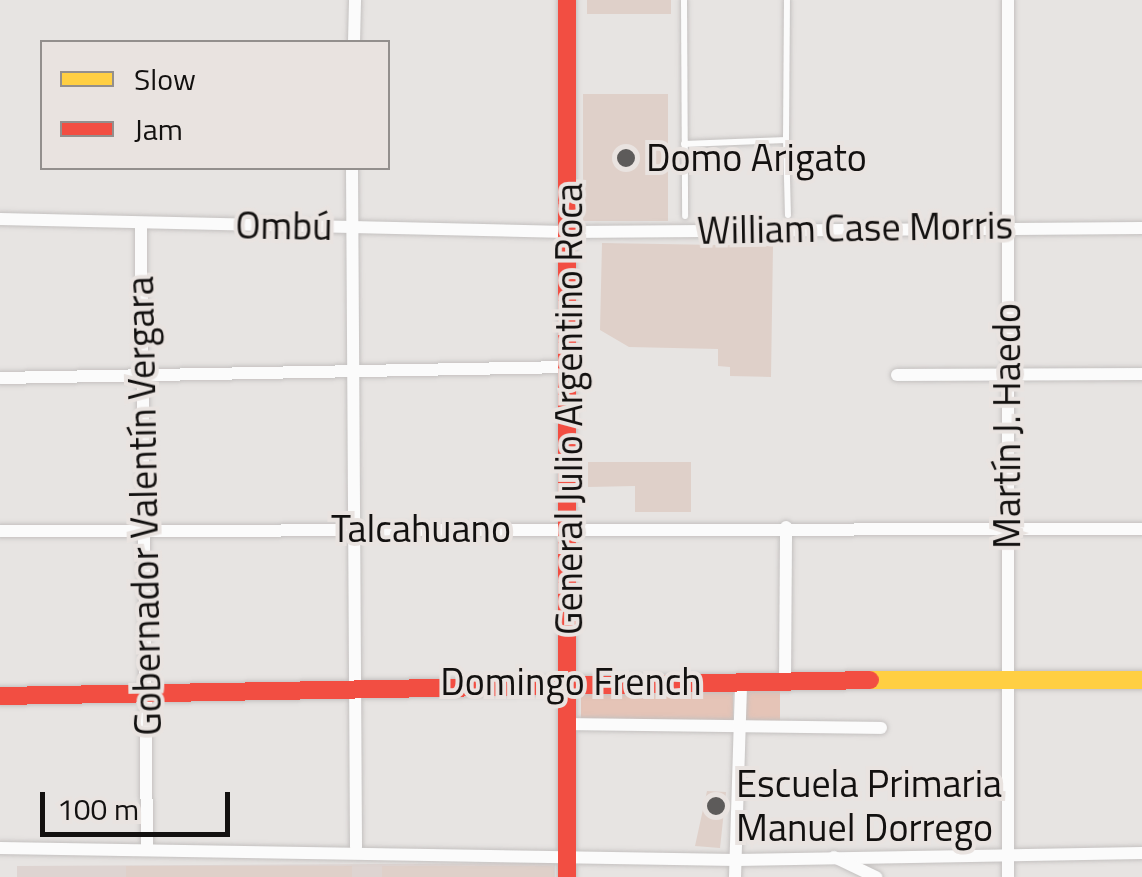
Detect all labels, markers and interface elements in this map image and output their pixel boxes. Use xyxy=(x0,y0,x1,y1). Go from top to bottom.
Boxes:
legend xyxy=(40,40,390,170)
text: Slow xyxy=(134,56,196,102)
text: Jam xyxy=(134,106,183,152)
place label: Domo Arigato xyxy=(646,135,867,181)
marker: Domo Arigato xyxy=(615,147,637,169)
street label: General Julio Argentino Roca xyxy=(546,183,592,635)
street label: Ombú xyxy=(235,202,333,250)
street label: William Case Morris xyxy=(697,202,1013,254)
street label: Gobernador Valentín Vergara xyxy=(117,276,171,736)
street label: Martín J. Haedo xyxy=(984,303,1030,549)
street label: Talcahuano xyxy=(331,506,511,552)
street label: Domingo French xyxy=(440,659,702,705)
place label: Escuela Primaria Manuel Dorrego xyxy=(736,761,1002,851)
scale bar xyxy=(45,772,235,834)
text: 100 m xyxy=(57,786,139,832)
marker: Escuela Primaria Manuel Dorrego xyxy=(705,795,727,817)

